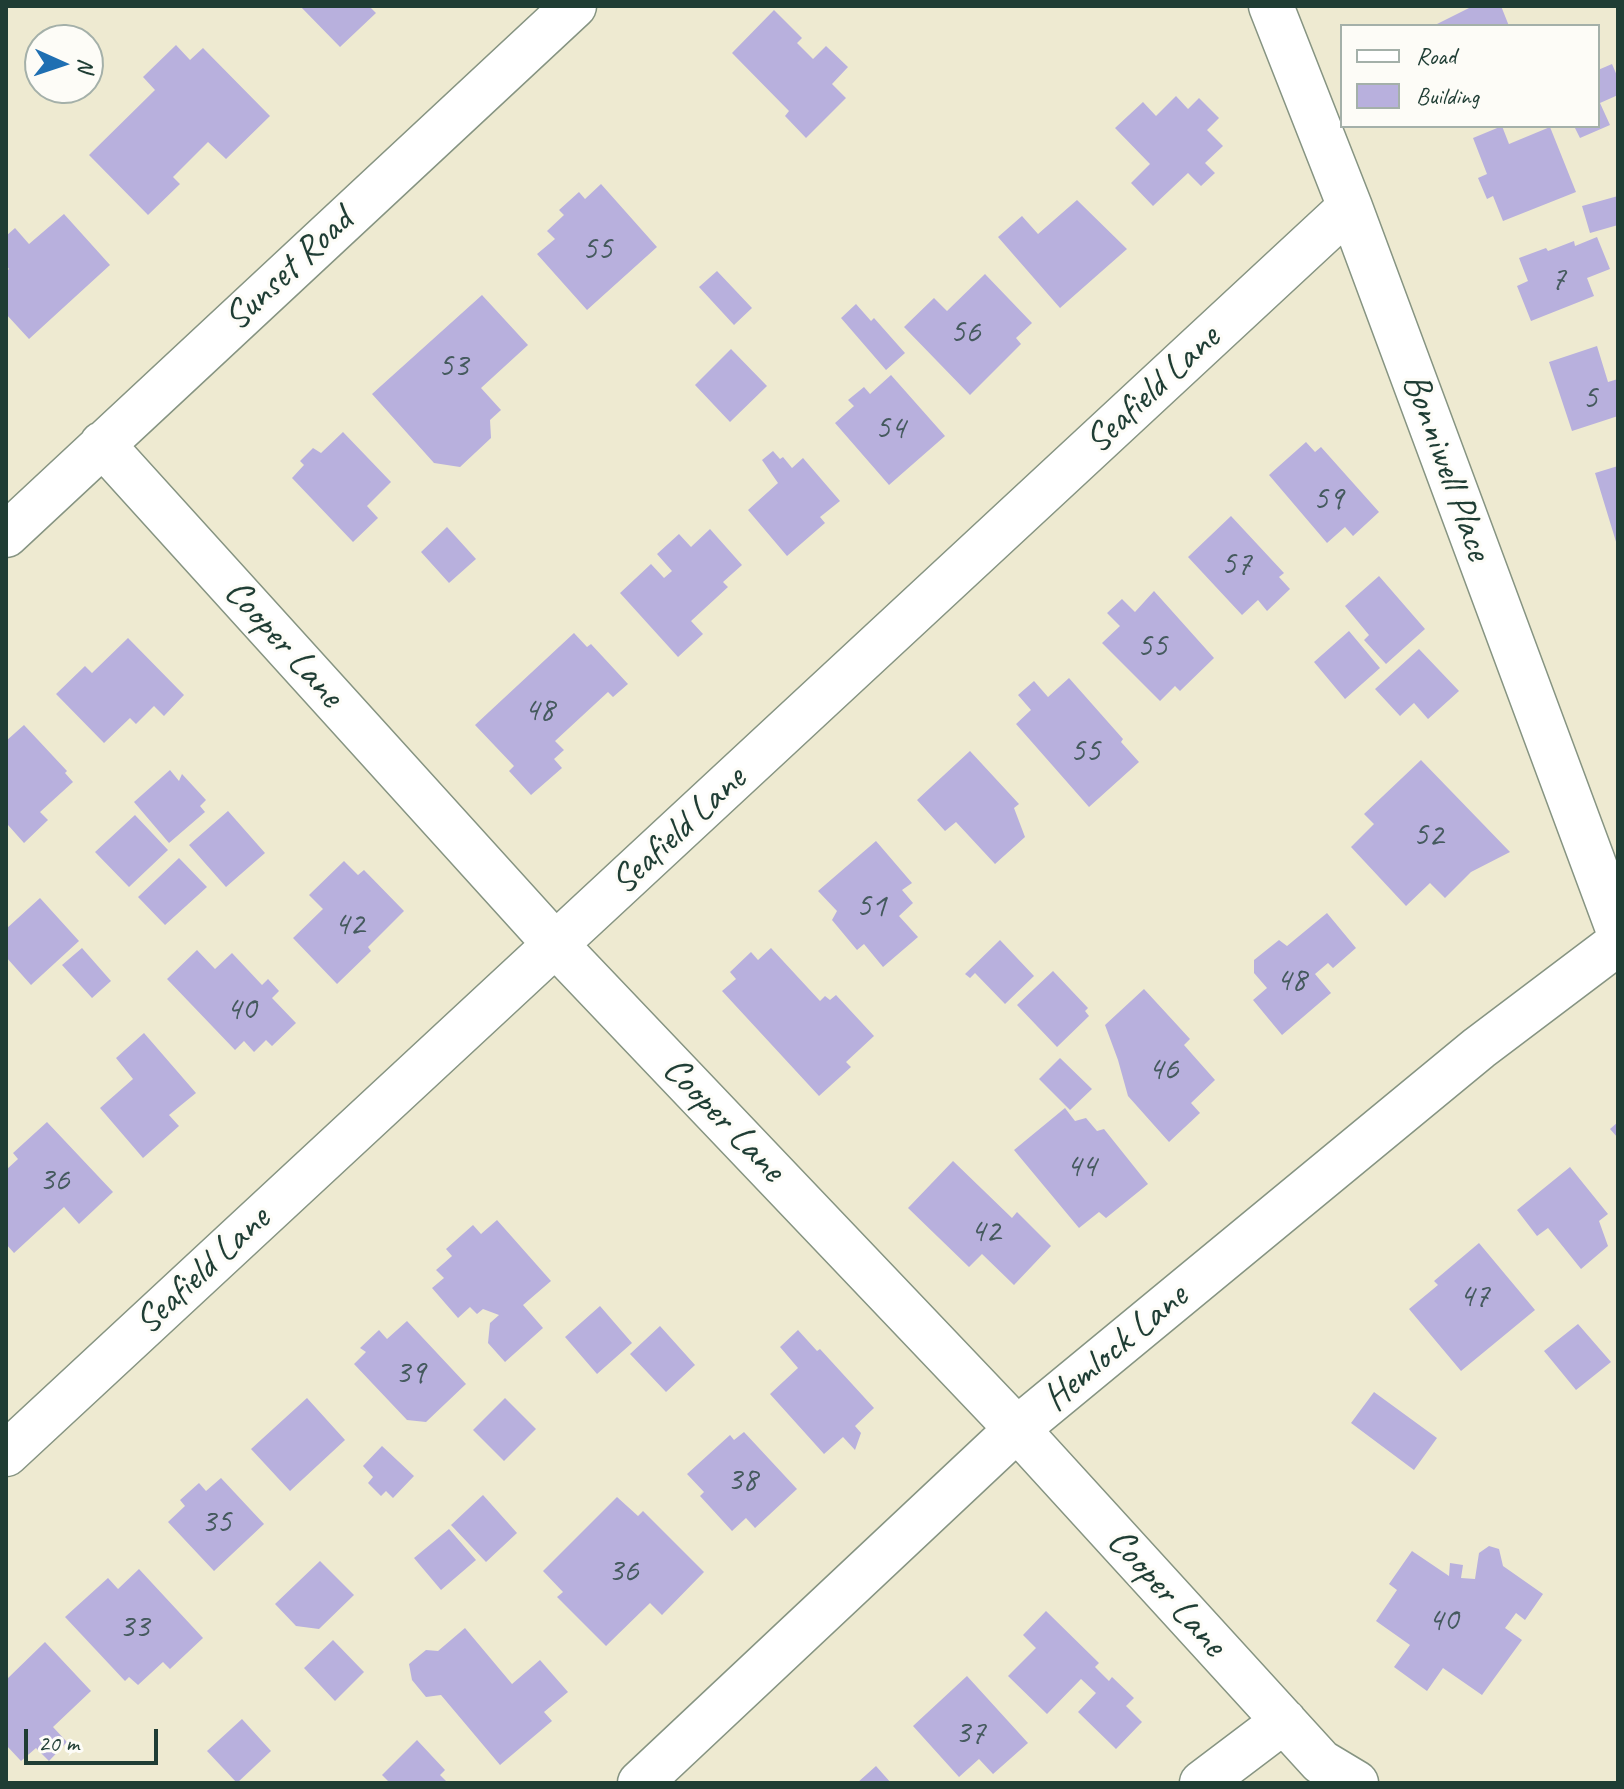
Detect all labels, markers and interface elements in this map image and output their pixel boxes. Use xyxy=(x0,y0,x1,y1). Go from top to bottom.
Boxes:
north arrow xyxy=(24,24,104,104)
legend xyxy=(1340,24,1600,128)
text: Road xyxy=(1416,41,1456,71)
text: N xyxy=(72,58,100,73)
text: Building xyxy=(1416,81,1479,111)
street label: Sunset Road xyxy=(215,199,363,341)
house number: 55 xyxy=(582,230,612,270)
house number: 7 xyxy=(1550,260,1566,300)
house number: 56 xyxy=(950,313,980,353)
street label: Seafield Lane xyxy=(1076,316,1230,464)
house number: 53 xyxy=(438,347,468,387)
street label: Bonniwell Place xyxy=(1391,367,1501,567)
house number: 5 xyxy=(1582,379,1598,419)
house number: 54 xyxy=(875,409,905,449)
house number: 59 xyxy=(1313,480,1343,520)
house number: 57 xyxy=(1221,545,1251,585)
street label: Cooper Lane xyxy=(214,571,352,717)
house number: 55 xyxy=(1137,627,1167,667)
house number: 48 xyxy=(524,691,554,731)
house number: 55 xyxy=(1070,732,1100,772)
street label: Seafield Lane xyxy=(602,757,756,905)
house number: 52 xyxy=(1413,816,1443,856)
house number: 51 xyxy=(856,887,886,927)
house number: 42 xyxy=(334,905,364,945)
house number: 48 xyxy=(1276,961,1306,1001)
house number: 40 xyxy=(226,990,256,1030)
street label: Cooper Lane xyxy=(652,1048,794,1192)
house number: 46 xyxy=(1148,1050,1178,1090)
house number: 44 xyxy=(1066,1147,1096,1187)
house number: 36 xyxy=(39,1161,69,1201)
street label: Seafield Lane xyxy=(126,1197,280,1345)
house number: 42 xyxy=(970,1212,1000,1252)
street label: Hemlock Lane xyxy=(1035,1275,1197,1421)
house number: 47 xyxy=(1459,1277,1489,1317)
house number: 39 xyxy=(395,1354,425,1394)
house number: 38 xyxy=(727,1461,757,1501)
house number: 35 xyxy=(201,1503,231,1543)
street label: Cooper Lane xyxy=(1097,1520,1235,1666)
house number: 36 xyxy=(608,1552,638,1592)
house number: 40 xyxy=(1428,1601,1458,1641)
house number: 33 xyxy=(119,1608,149,1648)
scale bar xyxy=(28,1713,162,1763)
house number: 37 xyxy=(955,1714,985,1754)
text: 20 m xyxy=(38,1728,79,1758)

